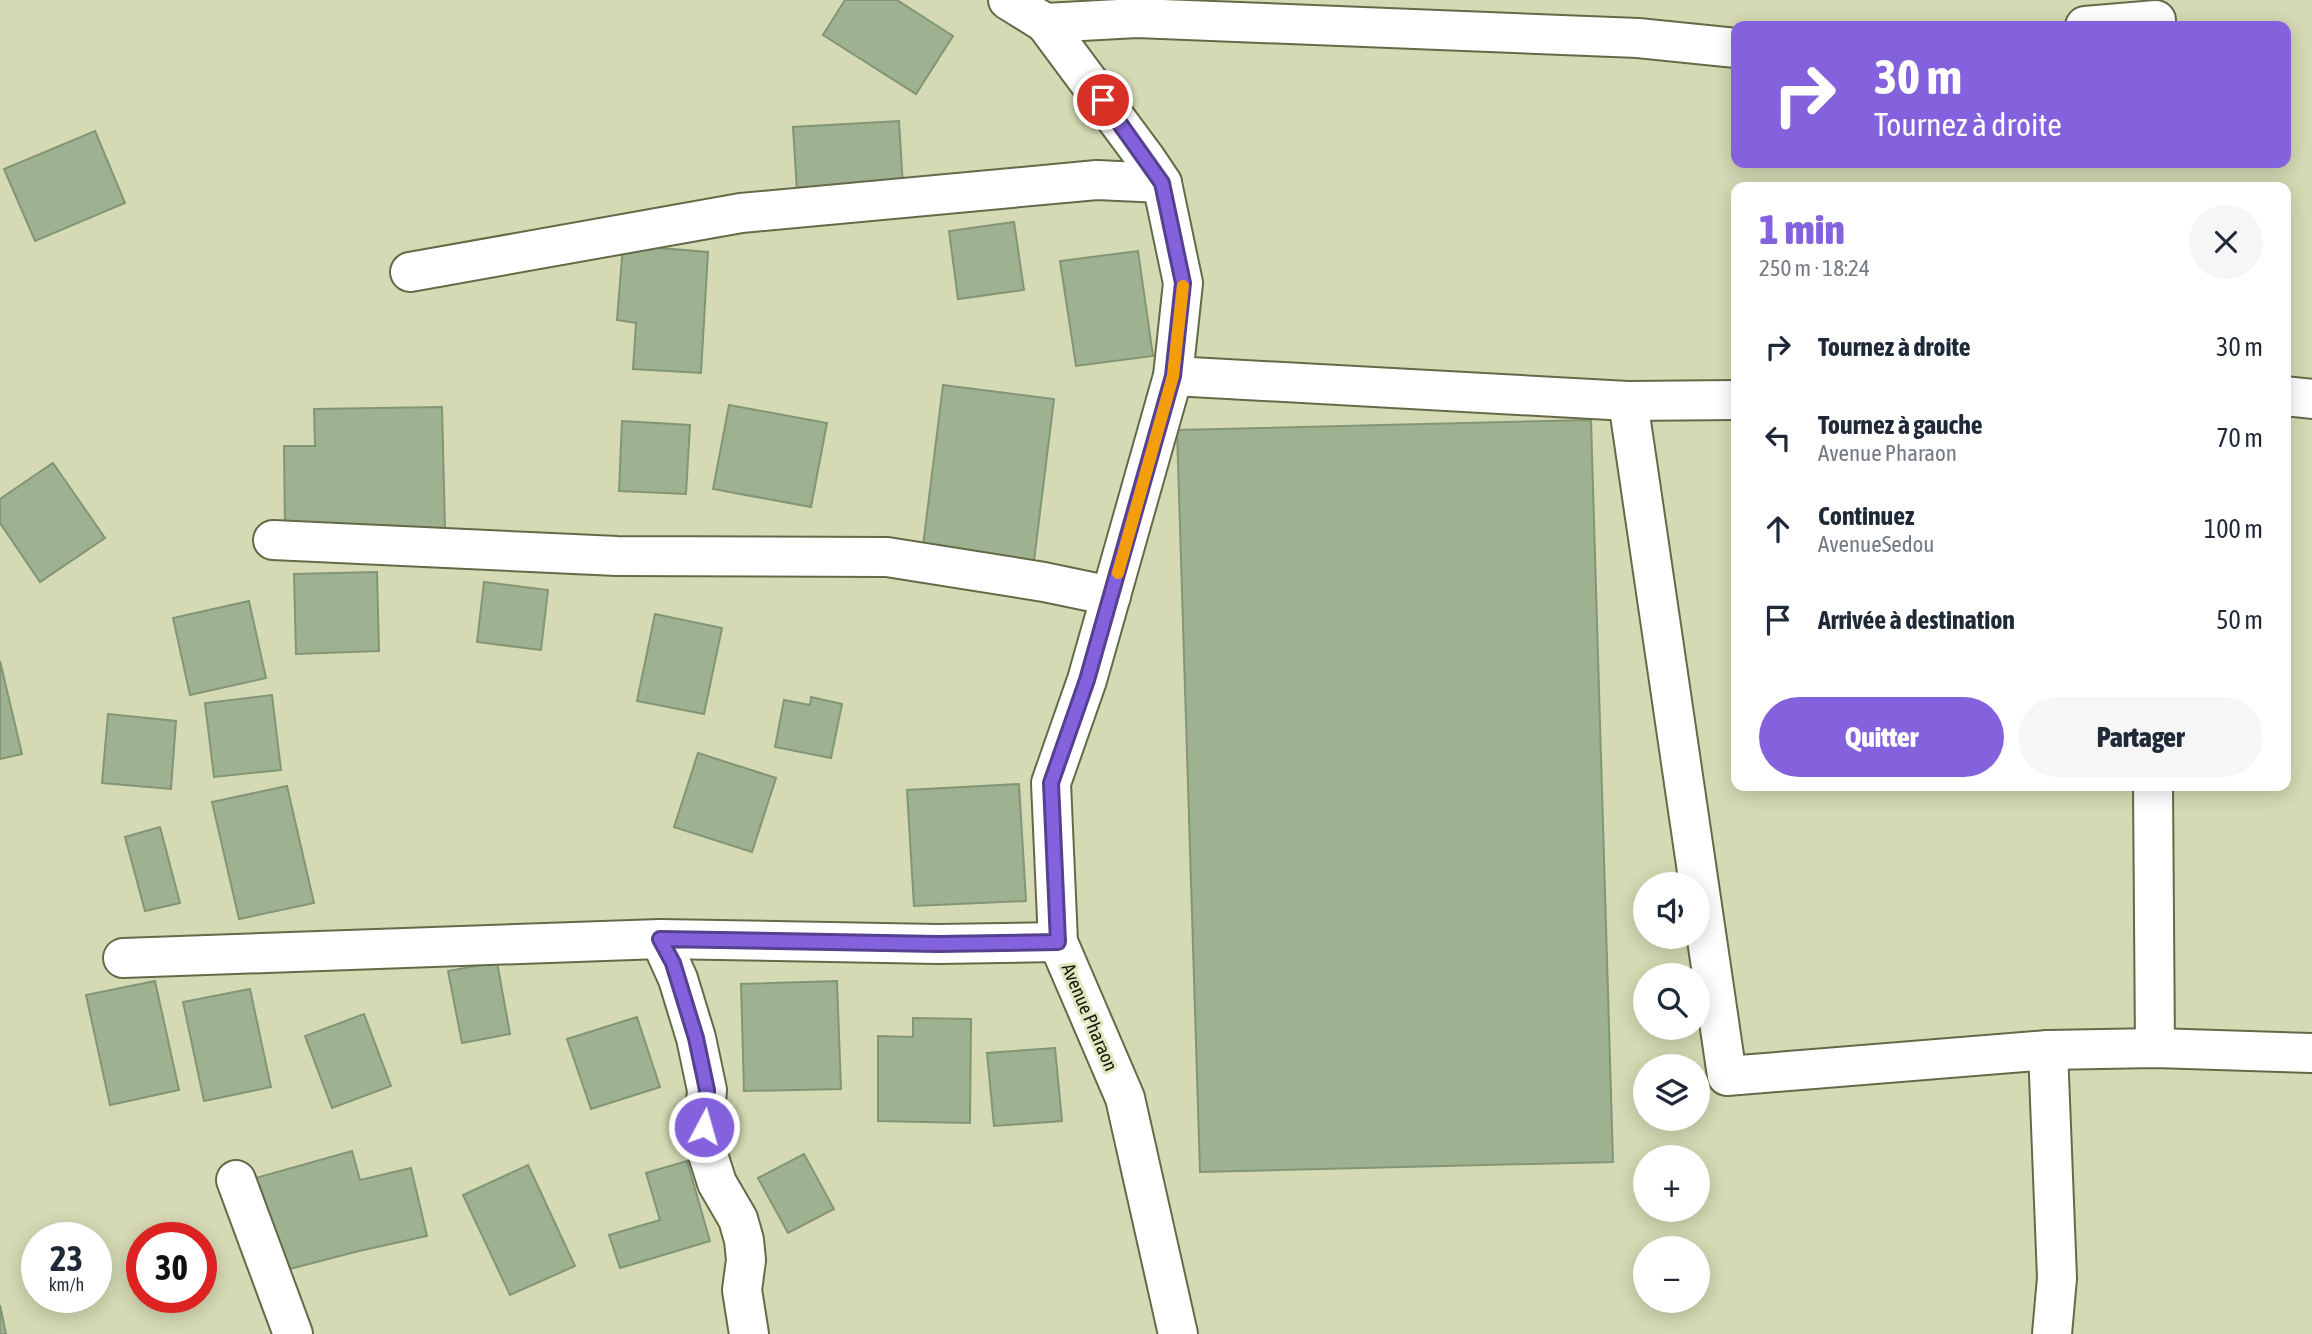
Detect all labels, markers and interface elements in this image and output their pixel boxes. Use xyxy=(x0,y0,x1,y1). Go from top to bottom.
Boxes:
text: 30 m xyxy=(1874,48,1962,104)
icon: right xyxy=(1759,49,1850,140)
pin xyxy=(1073,70,1133,130)
icon: arrive xyxy=(1084,81,1122,119)
text: Tournez à droite xyxy=(1874,106,2062,143)
text: 1 min xyxy=(1759,205,1845,253)
button: close xyxy=(2189,205,2263,279)
text: 250 m · 18:24 xyxy=(1759,255,1870,281)
icon: right xyxy=(1759,328,1797,366)
text: Tournez à droite xyxy=(1818,332,1971,362)
text: 30 m xyxy=(2216,332,2263,362)
text: Tournez à gauche xyxy=(1818,410,1983,440)
icon: left xyxy=(1759,419,1797,457)
text: 70 m xyxy=(2216,423,2263,453)
text: Avenue Pharaon xyxy=(1818,440,1957,466)
text: Continuez xyxy=(1818,501,1914,531)
icon: ahead xyxy=(1759,510,1797,548)
text: 100 m xyxy=(2204,514,2263,544)
text: AvenueSedou xyxy=(1818,531,1934,557)
icon: arrive xyxy=(1759,601,1797,639)
text: Arrivée à destination xyxy=(1818,605,2015,635)
text: 50 m xyxy=(2216,605,2263,635)
button: Quitter xyxy=(1759,697,2004,777)
button: Partager xyxy=(2018,697,2263,777)
map controls xyxy=(1633,872,1710,1313)
button: sound xyxy=(1633,872,1710,949)
street label: Avenue Pharaon xyxy=(1057,960,1123,1074)
button: search xyxy=(1633,963,1710,1040)
button: layers xyxy=(1633,1054,1710,1131)
position arrow xyxy=(667,1090,741,1164)
button: + xyxy=(1633,1145,1710,1222)
speed limit sign: 30 xyxy=(126,1222,217,1313)
button: − xyxy=(1633,1236,1710,1313)
text: 23 xyxy=(50,1238,83,1278)
text: km/h xyxy=(49,1274,84,1295)

